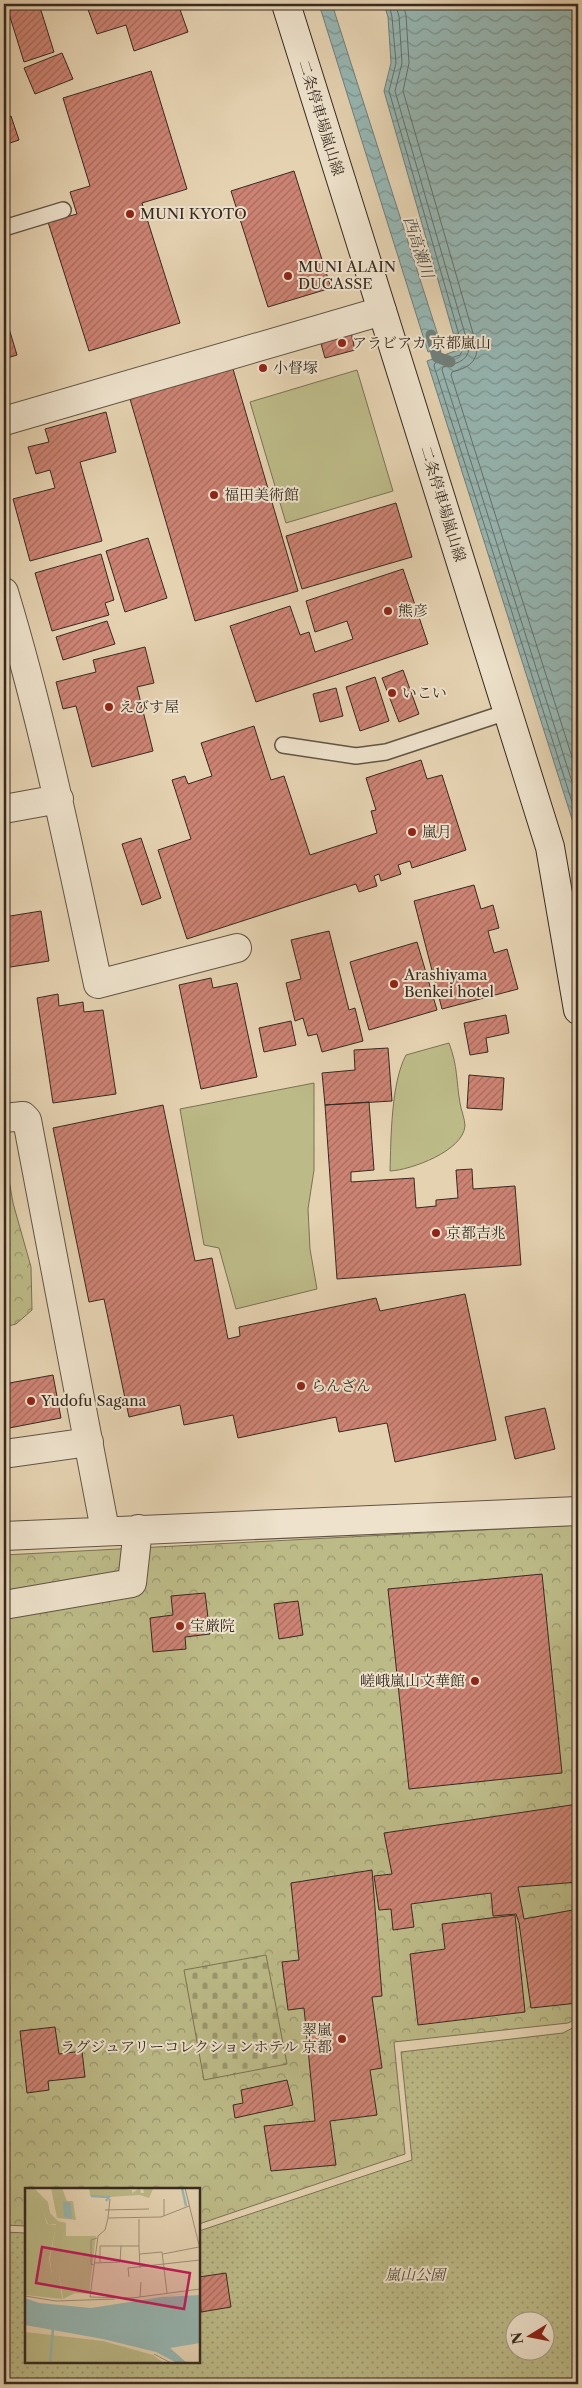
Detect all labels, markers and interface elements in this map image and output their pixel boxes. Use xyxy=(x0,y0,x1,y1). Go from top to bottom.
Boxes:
street label: 二条停車場嵐山線 xyxy=(295,58,348,178)
place label: MUNI KYOTO xyxy=(140,204,247,223)
marker: MUNI KYOTO xyxy=(124,208,136,220)
water label: 西高瀬川 xyxy=(400,213,439,282)
place label: MUNI ALAIN DUCASSE xyxy=(298,257,396,293)
marker: MUNI ALAIN DUCASSE xyxy=(282,270,294,282)
place label: アラビアカ 京都嵐山 xyxy=(352,333,491,352)
marker: アラビアカ 京都嵐山 xyxy=(336,337,348,349)
place label: 小督塚 xyxy=(273,358,318,377)
marker: 小督塚 xyxy=(257,362,269,374)
street label: 二条停車場嵐山線 xyxy=(417,444,470,564)
place label: 福田美術館 xyxy=(224,485,299,504)
marker: 福田美術館 xyxy=(208,489,220,501)
place label: 熊彦 xyxy=(398,601,428,620)
marker: 熊彦 xyxy=(382,605,394,617)
place label: いこい xyxy=(402,683,447,702)
marker: いこい xyxy=(386,687,398,699)
place label: えびす屋 xyxy=(119,697,179,716)
marker: えびす屋 xyxy=(103,701,115,713)
place label: 嵐月 xyxy=(422,822,452,841)
marker: 嵐月 xyxy=(406,826,418,838)
place label: Arashiyama Benkei hotel xyxy=(403,965,495,1001)
marker: Arashiyama Benkei hotel xyxy=(388,978,400,990)
place label: 京都吉兆 xyxy=(446,1223,506,1242)
marker: 京都吉兆 xyxy=(430,1227,442,1239)
place label: らんざん xyxy=(311,1376,371,1395)
marker: らんざん xyxy=(295,1380,307,1392)
place label: Yudofu Sagana xyxy=(40,1391,147,1410)
marker: Yudofu Sagana xyxy=(25,1395,37,1407)
place label: 宝厳院 xyxy=(190,1616,235,1635)
marker: 宝厳院 xyxy=(174,1620,186,1632)
place label: 嵯峨嵐山文華館 xyxy=(360,1671,465,1690)
marker: 嵯峨嵐山文華館 xyxy=(469,1675,481,1687)
place label: 翠嵐 ラグジュアリーコレクションホテル 京都 xyxy=(60,2020,332,2056)
marker: 翠嵐 ラグジュアリーコレクションホテル 京都 xyxy=(336,2033,348,2045)
inset map xyxy=(25,2188,200,2363)
park label: 嵐山公園 xyxy=(385,2265,448,2284)
north arrow xyxy=(504,2310,554,2360)
text: N xyxy=(507,2331,527,2346)

